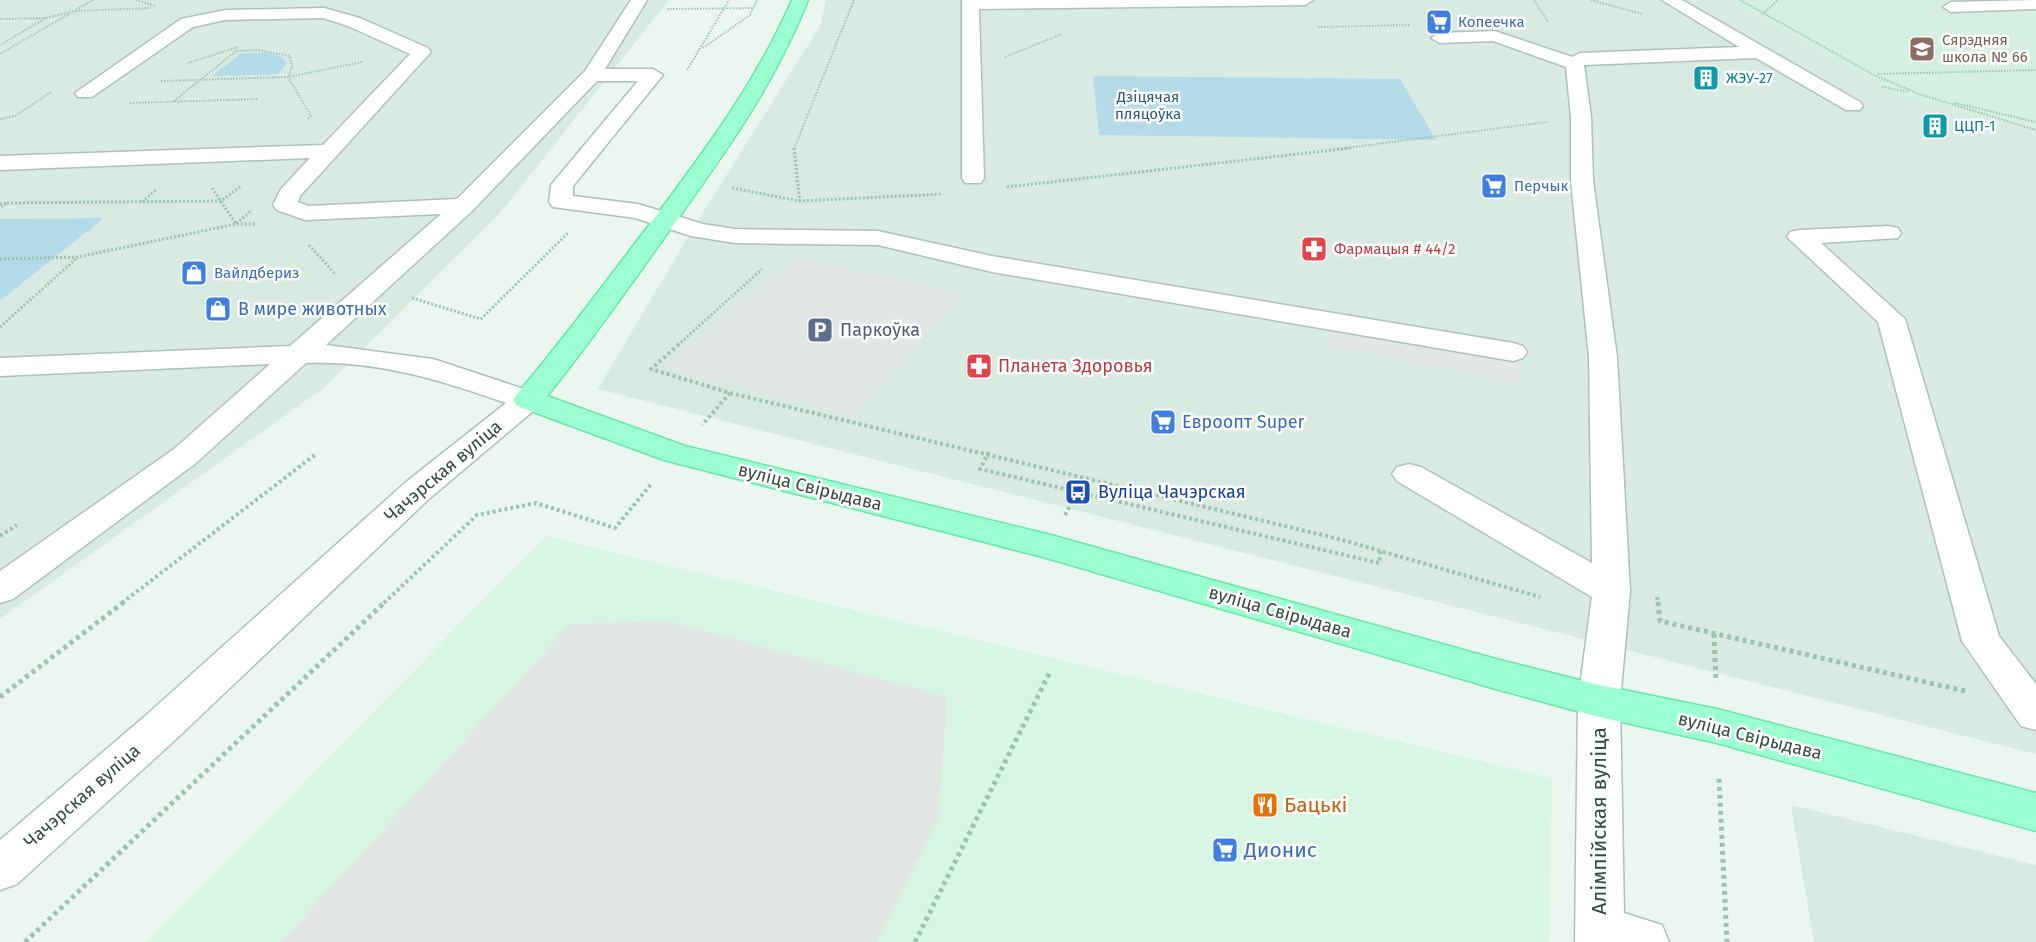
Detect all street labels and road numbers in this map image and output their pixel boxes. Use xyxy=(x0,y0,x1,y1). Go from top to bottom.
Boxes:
street label: Чачэрская вуліца xyxy=(380,415,506,527)
street label: вуліца Свірыдава xyxy=(736,458,884,516)
street label: вуліца Свірыдава xyxy=(1206,581,1354,643)
street label: вуліца Свірыдава xyxy=(1676,707,1824,765)
street label: Алімпійская вуліца xyxy=(1586,727,1612,915)
street label: Чачэрская вуліца xyxy=(19,740,145,852)

